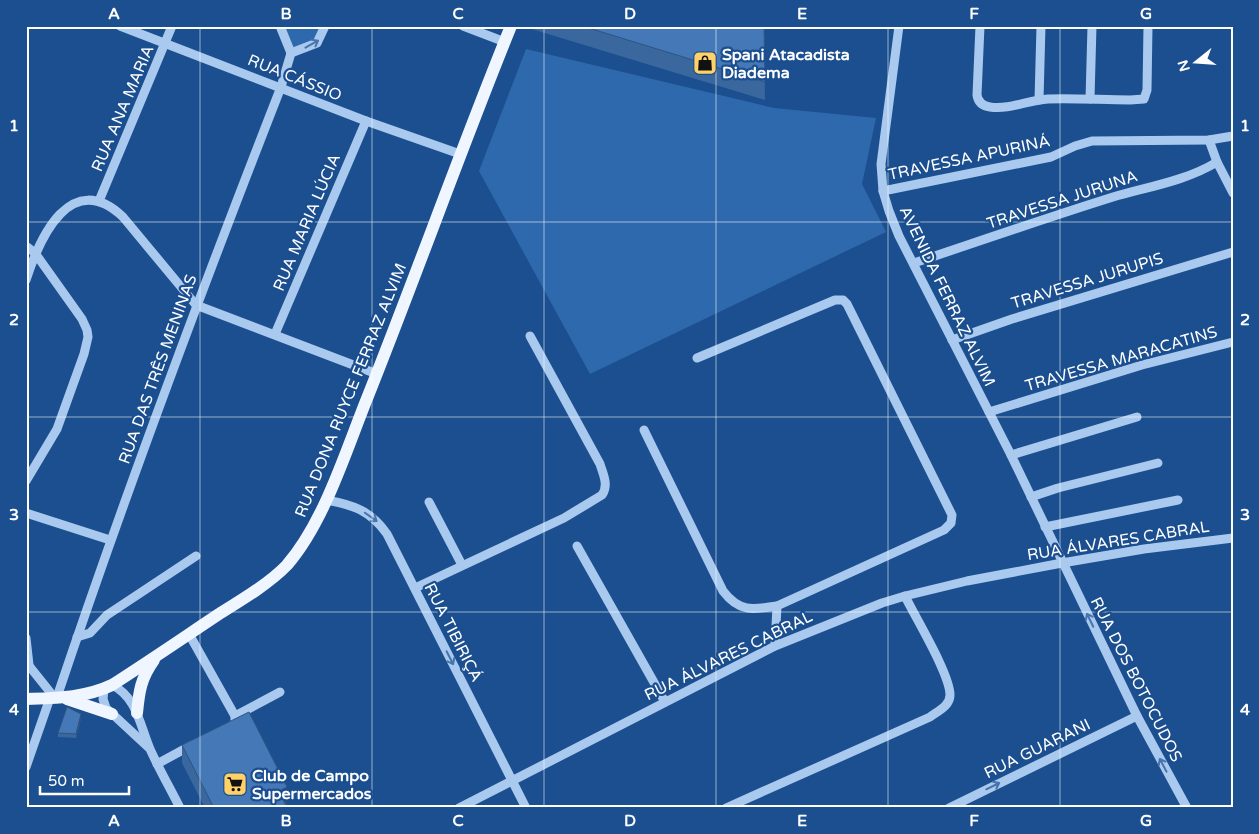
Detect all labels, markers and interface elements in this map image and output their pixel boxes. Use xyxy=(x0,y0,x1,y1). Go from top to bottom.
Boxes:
text: A xyxy=(108,4,120,24)
text: B xyxy=(280,4,292,24)
text: C xyxy=(452,4,464,24)
text: D xyxy=(624,4,636,24)
text: E xyxy=(797,4,807,24)
text: F xyxy=(969,4,979,24)
text: G xyxy=(1140,4,1152,24)
one-way arrow xyxy=(305,38,319,48)
north arrow xyxy=(1172,38,1222,88)
street label: RUA ANA MARIA xyxy=(87,42,159,175)
place label: Spani Atacadista Diadema xyxy=(722,45,850,83)
street label: RUA CÁSSIO xyxy=(245,50,345,106)
shop icon: Spani Atacadista Diadema xyxy=(692,50,718,76)
text: N xyxy=(1174,58,1194,74)
text: 1 xyxy=(9,116,19,136)
text: 1 xyxy=(1240,116,1250,136)
street label: TRAVESSA APURINÁ xyxy=(886,131,1052,185)
street label: RUA MARIA LÚCIA xyxy=(269,151,345,294)
street label: TRAVESSA JURUNA xyxy=(984,166,1140,234)
street label: AVENIDA FERRAZ ALVIM xyxy=(895,203,1000,390)
street label: TRAVESSA JURUPIS xyxy=(1009,248,1166,314)
street label: RUA DONA RUYCE FERRAZ ALVIM xyxy=(291,260,411,520)
street label: RUA DAS TRÊS MENINAS xyxy=(114,272,202,467)
text: 2 xyxy=(9,310,19,330)
text: 2 xyxy=(1240,310,1250,330)
street label: TRAVESSA MARACATINS xyxy=(1023,322,1220,396)
text: 3 xyxy=(9,505,19,525)
text: 3 xyxy=(1240,505,1250,525)
one-way arrow xyxy=(364,512,378,522)
street label: RUA ÁLVARES CABRAL xyxy=(1026,517,1211,565)
street label: RUA TIBIRIÇÁ xyxy=(420,580,487,685)
street label: RUA DOS BOTOCUDOS xyxy=(1086,594,1186,765)
street label: RUA ÁLVARES CABRAL xyxy=(641,607,816,705)
one-way arrow xyxy=(1085,613,1094,628)
one-way arrow xyxy=(446,650,455,665)
text: 4 xyxy=(9,700,19,720)
text: 4 xyxy=(1240,700,1250,720)
street label: RUA GUARANI xyxy=(981,715,1094,783)
one-way arrow xyxy=(1158,758,1168,773)
scale bar xyxy=(40,764,129,796)
place label: Club de Campo Supermercados xyxy=(252,766,372,804)
supermarket icon: Club de Campo Supermercados xyxy=(222,771,248,797)
text: 50 m xyxy=(48,772,85,790)
one-way arrow xyxy=(985,781,1000,791)
text: A xyxy=(108,811,120,831)
text: B xyxy=(280,811,292,831)
text: C xyxy=(452,811,464,831)
text: D xyxy=(624,811,636,831)
text: E xyxy=(797,811,807,831)
text: F xyxy=(969,811,979,831)
text: G xyxy=(1140,811,1152,831)

